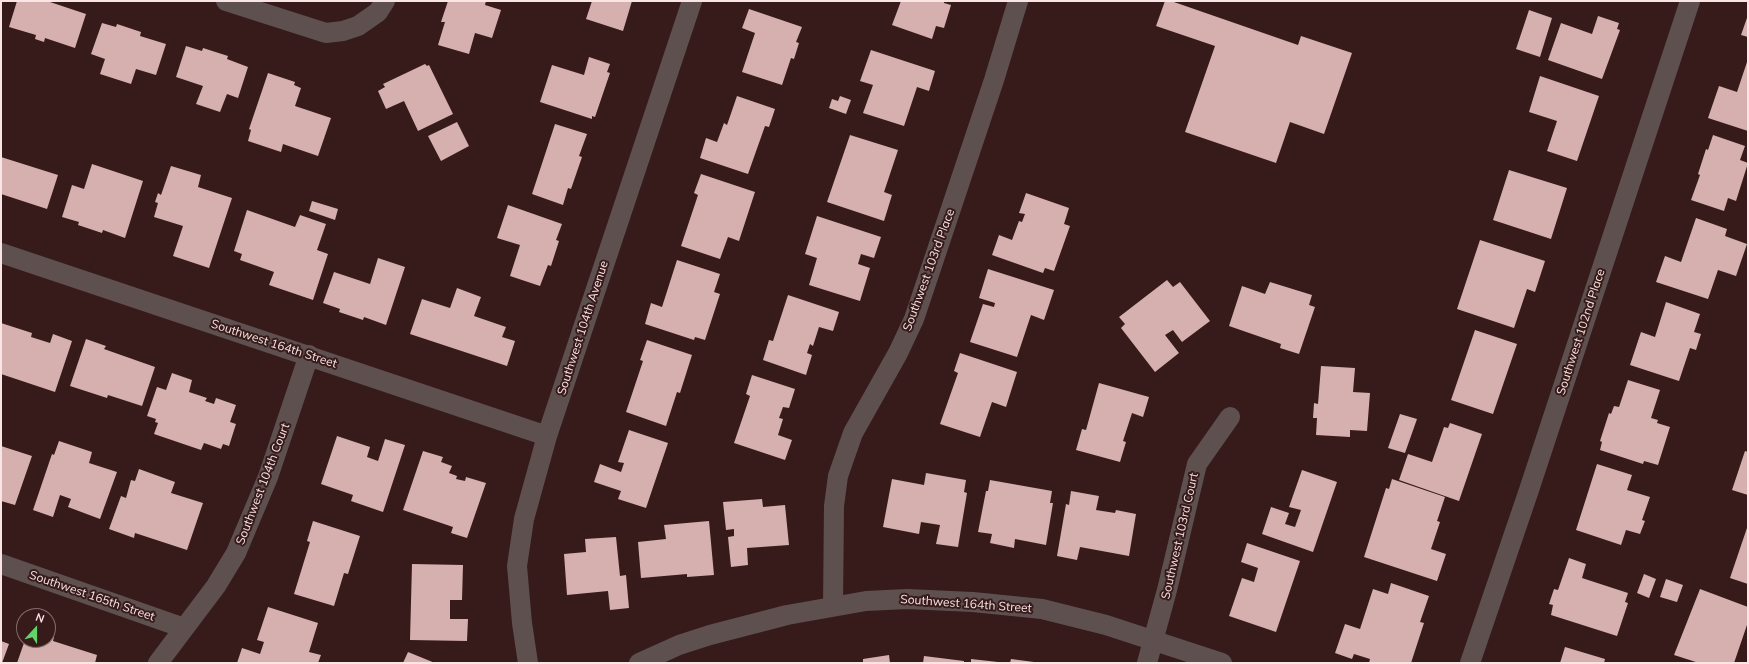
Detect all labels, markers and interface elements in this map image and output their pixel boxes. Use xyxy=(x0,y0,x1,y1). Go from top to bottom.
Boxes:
street label: Southwest 103rd Place xyxy=(900,207,958,333)
street label: Southwest 104th Avenue xyxy=(554,259,612,397)
street label: Southwest 102nd Place xyxy=(1554,267,1608,397)
street label: Southwest 164th Street xyxy=(209,317,339,371)
street label: Southwest 104th Court xyxy=(233,421,293,547)
street label: Southwest 103rd Court xyxy=(1158,471,1202,601)
street label: Southwest 165th Street xyxy=(27,568,157,624)
street label: Southwest 164th Street xyxy=(900,592,1032,616)
north arrow xyxy=(16,608,56,648)
text: N xyxy=(34,610,46,626)

